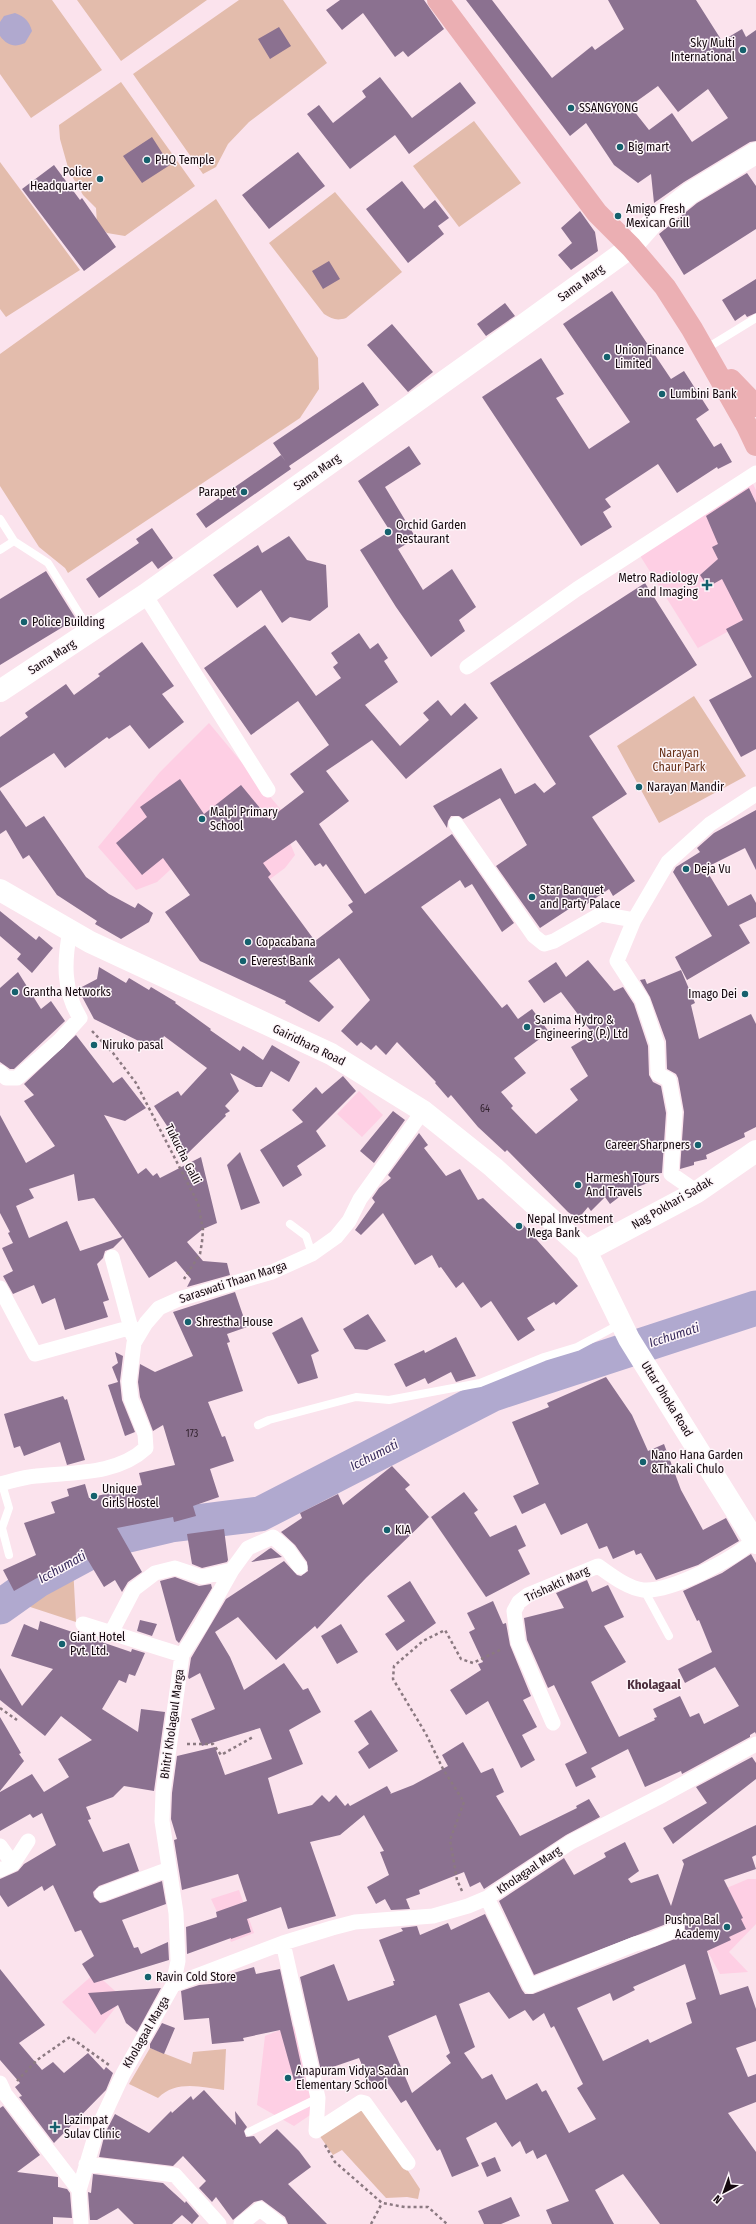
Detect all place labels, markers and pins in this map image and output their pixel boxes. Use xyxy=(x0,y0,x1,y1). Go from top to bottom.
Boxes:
place label: Sky Multi International xyxy=(671,36,735,64)
marker: Sky Multi International xyxy=(738,45,748,55)
place label: SSANGYONG xyxy=(579,101,638,115)
marker: SSANGYONG xyxy=(566,103,576,113)
place label: Big mart xyxy=(628,140,669,154)
marker: Big mart xyxy=(615,142,625,152)
place label: PHQ Temple xyxy=(155,153,214,167)
marker: PHQ Temple xyxy=(142,155,152,165)
place label: Police Headquarter xyxy=(30,165,93,193)
marker: Police Headquarter xyxy=(95,174,105,184)
place label: Amigo Fresh Mexican Grill xyxy=(626,202,689,230)
marker: Amigo Fresh Mexican Grill xyxy=(613,211,623,221)
place label: Union Finance Limited xyxy=(615,343,684,371)
marker: Union Finance Limited xyxy=(602,352,612,362)
place label: Lumbini Bank xyxy=(670,387,737,401)
marker: Lumbini Bank xyxy=(657,389,667,399)
place label: Parapet xyxy=(199,485,236,499)
marker: Parapet xyxy=(239,487,249,497)
place label: Orchid Garden Restaurant xyxy=(396,518,466,546)
marker: Orchid Garden Restaurant xyxy=(383,527,393,537)
place label: Metro Radiology and Imaging xyxy=(618,571,699,599)
marker: Metro Radiology and Imaging xyxy=(701,579,713,591)
place label: Police Building xyxy=(32,615,105,629)
marker: Police Building xyxy=(19,617,29,627)
place label: Narayan Mandir xyxy=(647,780,725,794)
marker: Narayan Mandir xyxy=(634,782,644,792)
place label: Malpi Primary School xyxy=(210,805,278,833)
marker: Malpi Primary School xyxy=(197,814,207,824)
place label: Deja Vu xyxy=(694,862,731,876)
marker: Deja Vu xyxy=(681,864,691,874)
place label: Star Banquet and Party Palace xyxy=(540,883,621,911)
marker: Star Banquet and Party Palace xyxy=(527,892,537,902)
place label: Copacabana xyxy=(256,935,316,949)
marker: Copacabana xyxy=(243,937,253,947)
place label: Everest Bank xyxy=(251,954,314,968)
marker: Everest Bank xyxy=(238,956,248,966)
place label: Grantha Networks xyxy=(23,985,111,999)
marker: Grantha Networks xyxy=(10,987,20,997)
place label: Imago Dei xyxy=(688,987,737,1001)
marker: Imago Dei xyxy=(740,989,750,999)
place label: Sanima Hydro & Engineering (P.) Ltd xyxy=(535,1013,628,1041)
marker: Sanima Hydro & Engineering (P.) Ltd xyxy=(522,1022,532,1032)
place label: Niruko pasal xyxy=(102,1038,163,1052)
marker: Niruko pasal xyxy=(89,1040,99,1050)
place label: Career Sharpners xyxy=(605,1138,690,1152)
marker: Career Sharpners xyxy=(693,1140,703,1150)
place label: Harmesh Tours And Travels xyxy=(586,1171,659,1199)
marker: Harmesh Tours And Travels xyxy=(573,1180,583,1190)
place label: Nepal Investment Mega Bank xyxy=(527,1212,613,1240)
marker: Nepal Investment Mega Bank xyxy=(514,1221,524,1231)
place label: Shrestha House xyxy=(196,1315,273,1329)
marker: Shrestha House xyxy=(183,1317,193,1327)
place label: Nano Hana Garden &Thakali Chulo xyxy=(651,1448,743,1476)
marker: Nano Hana Garden &Thakali Chulo xyxy=(638,1457,648,1467)
place label: Unique Girls Hostel xyxy=(102,1482,159,1510)
marker: Unique Girls Hostel xyxy=(89,1491,99,1501)
place label: KIA xyxy=(395,1523,411,1537)
marker: KIA xyxy=(382,1525,392,1535)
place label: Giant Hotel Pvt. Ltd. xyxy=(70,1630,125,1658)
marker: Giant Hotel Pvt. Ltd. xyxy=(57,1639,67,1649)
place label: Pushpa Bal Academy xyxy=(665,1913,720,1941)
marker: Pushpa Bal Academy xyxy=(722,1922,732,1932)
place label: Ravin Cold Store xyxy=(156,1970,236,1984)
marker: Ravin Cold Store xyxy=(143,1972,153,1982)
place label: Anapuram Vidya Sadan Elementary School xyxy=(296,2064,409,2092)
marker: Anapuram Vidya Sadan Elementary School xyxy=(283,2073,293,2083)
place label: Lazimpat Sulav Clinic xyxy=(64,2113,120,2141)
marker: Lazimpat Sulav Clinic xyxy=(49,2121,61,2133)

